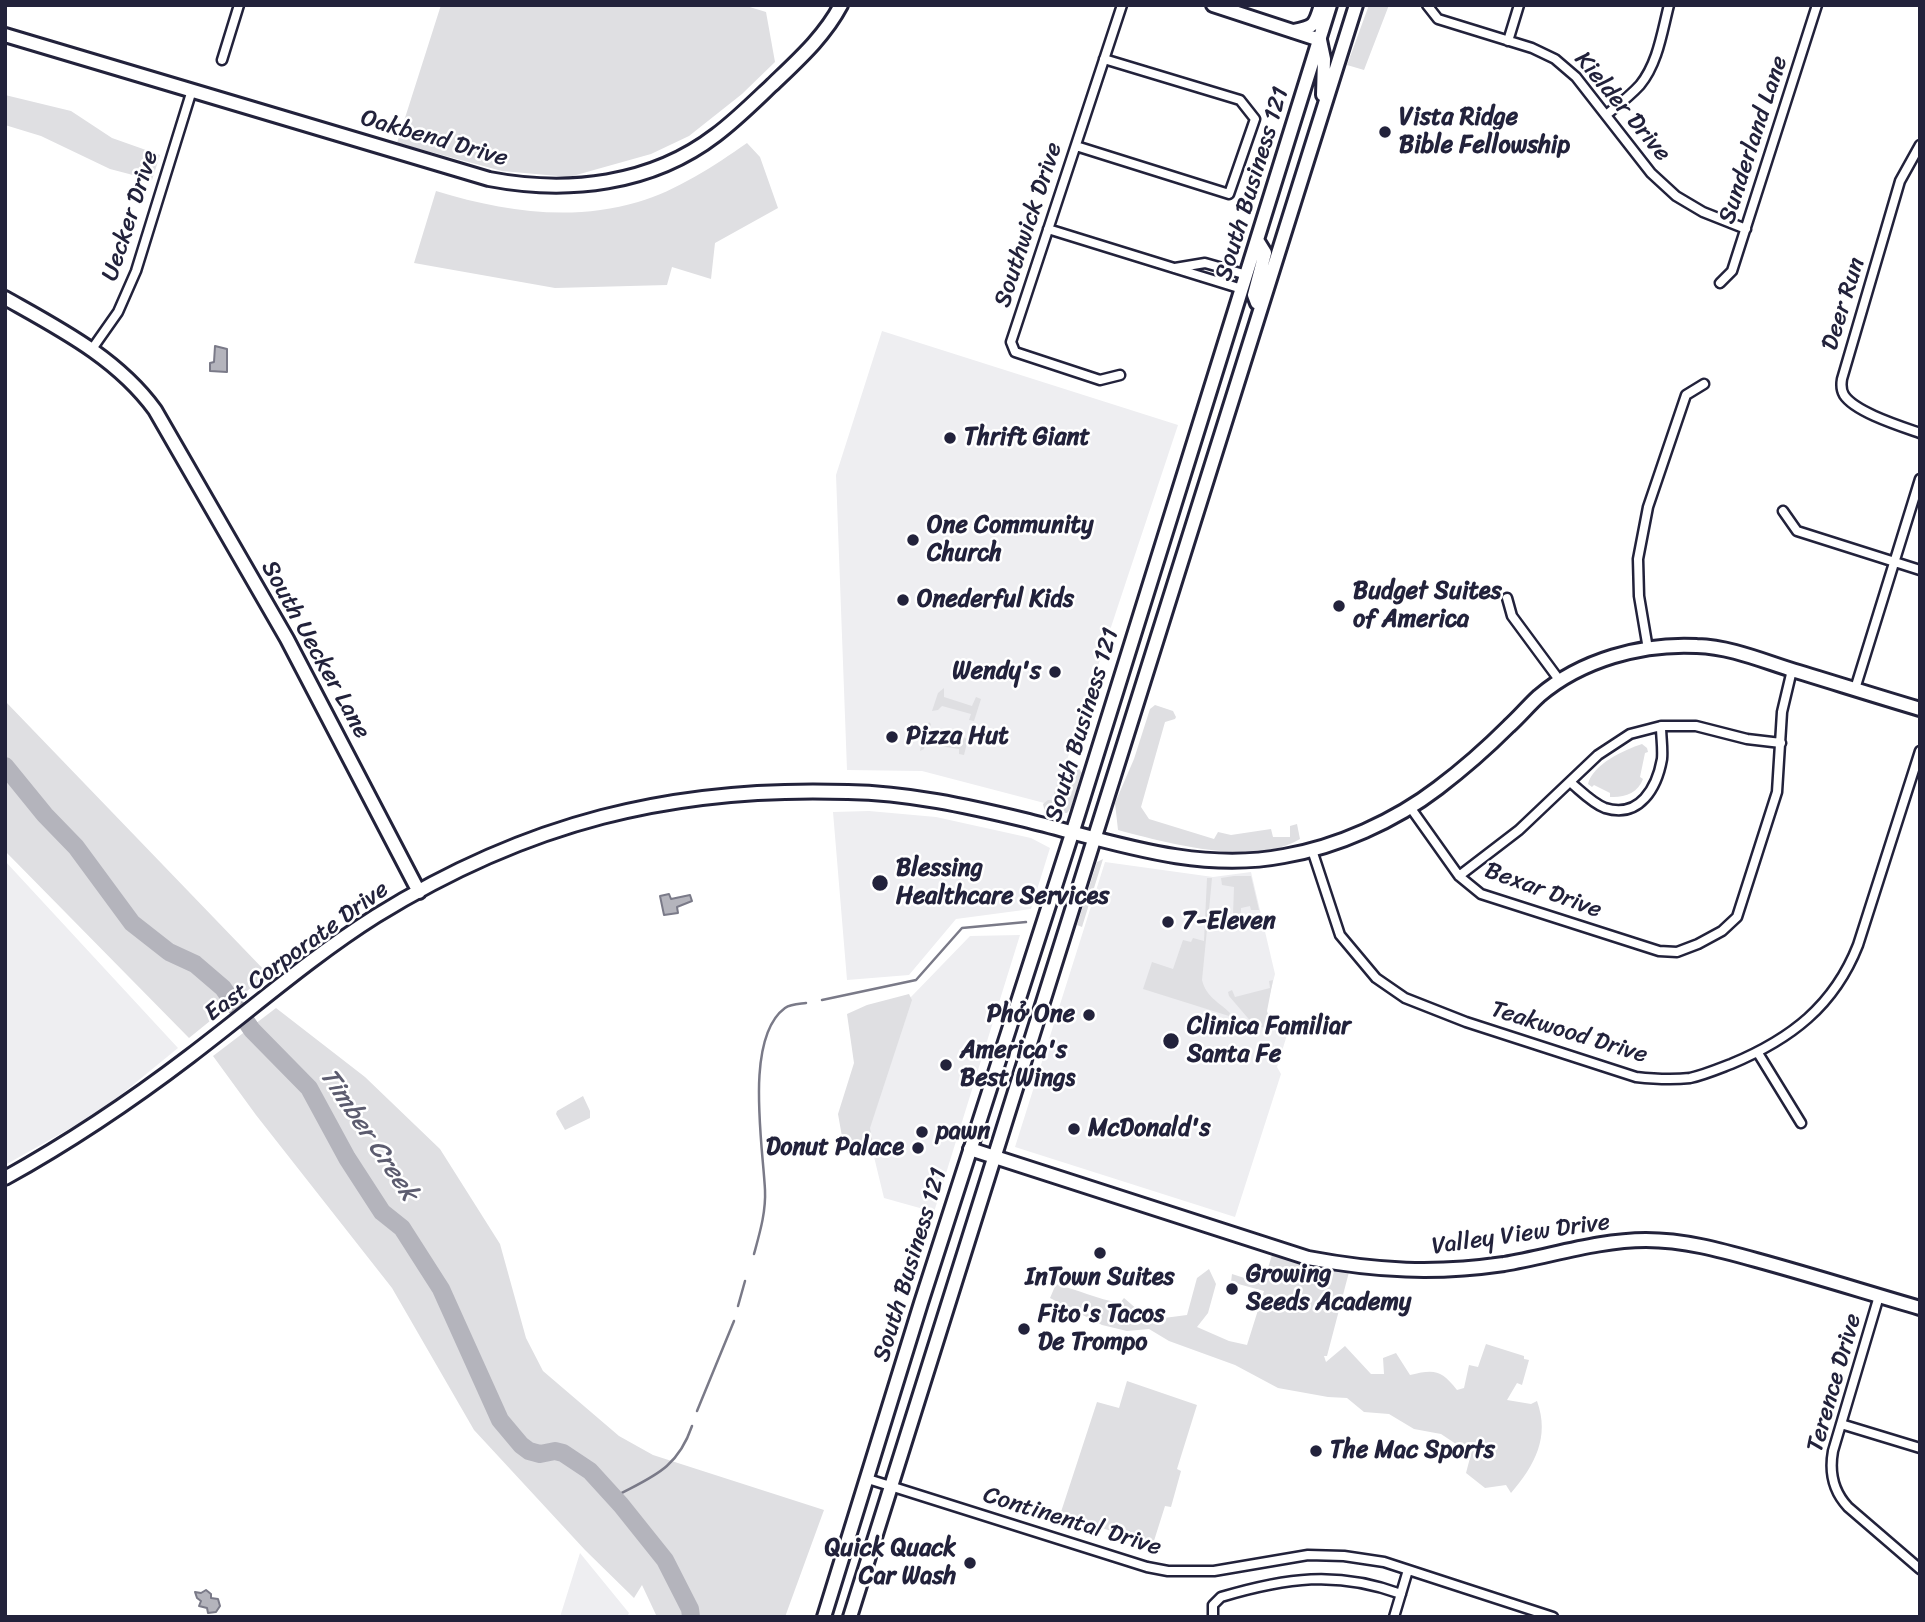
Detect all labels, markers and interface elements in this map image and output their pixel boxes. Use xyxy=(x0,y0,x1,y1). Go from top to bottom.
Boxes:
street label: Kielder Drive xyxy=(1568,46,1676,168)
street label: Sunderland Lane xyxy=(1713,52,1795,228)
street label: South Business 121 xyxy=(1210,84,1296,284)
street label: Oakbend Drive xyxy=(357,104,511,174)
place label: Vista Ridge Bible Fellowship xyxy=(1399,104,1570,160)
marker: Vista Ridge Bible Fellowship xyxy=(1377,124,1393,140)
street label: Southwick Drive xyxy=(989,139,1069,311)
street label: Uecker Drive xyxy=(96,147,166,285)
street label: Deer Run xyxy=(1816,254,1872,354)
place label: Thrift Giant xyxy=(964,424,1090,452)
marker: Thrift Giant xyxy=(942,430,958,446)
place label: One Community Church xyxy=(927,512,1094,568)
marker: One Community Church xyxy=(905,532,921,548)
street label: South Uecker Lane xyxy=(254,556,376,744)
place label: Budget Suites of America xyxy=(1353,578,1502,634)
place label: Onederful Kids xyxy=(917,586,1074,614)
marker: Onederful Kids xyxy=(895,592,911,608)
marker: Budget Suites of America xyxy=(1331,598,1347,614)
street label: South Business 121 xyxy=(1040,625,1126,825)
place label: Wendy's xyxy=(952,658,1041,686)
marker: Wendy's xyxy=(1047,664,1063,680)
place label: Pizza Hut xyxy=(906,723,1009,751)
marker: Pizza Hut xyxy=(884,729,900,745)
place label: Blessing Healthcare Services xyxy=(896,855,1109,911)
street label: Bexar Drive xyxy=(1481,857,1605,925)
marker: Blessing Healthcare Services xyxy=(870,873,890,893)
street label: East Corporate Drive xyxy=(199,876,395,1028)
place label: 7-Eleven xyxy=(1182,908,1276,936)
marker: 7-Eleven xyxy=(1160,914,1176,930)
street label: Teakwood Drive xyxy=(1487,996,1651,1070)
place label: Phở One xyxy=(987,1001,1075,1029)
marker: Phở One xyxy=(1081,1007,1097,1023)
place label: Clinica Familiar Santa Fe xyxy=(1187,1013,1351,1069)
marker: Clinica Familiar Santa Fe xyxy=(1161,1031,1181,1051)
place label: America's Best Wings xyxy=(960,1037,1075,1093)
marker: America's Best Wings xyxy=(938,1057,954,1073)
water label: Timber Creek xyxy=(312,1063,424,1207)
place label: McDonald's xyxy=(1088,1115,1211,1143)
place label: pawn xyxy=(936,1118,990,1146)
marker: McDonald's xyxy=(1066,1121,1082,1137)
marker: pawn xyxy=(914,1124,930,1140)
place label: Donut Palace xyxy=(766,1134,904,1162)
marker: Donut Palace xyxy=(910,1140,926,1156)
street label: South Business 121 xyxy=(868,1165,954,1365)
street label: Valley View Drive xyxy=(1430,1208,1612,1262)
marker: InTown Suites xyxy=(1092,1245,1108,1261)
place label: Growing Seeds Academy xyxy=(1246,1261,1411,1317)
place label: InTown Suites xyxy=(1025,1264,1175,1292)
marker: Growing Seeds Academy xyxy=(1224,1281,1240,1297)
place label: Fito's Tacos De Trompo xyxy=(1038,1301,1165,1357)
street label: Terence Drive xyxy=(1801,1310,1869,1456)
marker: Fito's Tacos De Trompo xyxy=(1016,1321,1032,1337)
place label: The Mac Sports xyxy=(1330,1437,1495,1465)
marker: The Mac Sports xyxy=(1308,1443,1324,1459)
street label: Continental Drive xyxy=(979,1481,1165,1563)
place label: Quick Quack Car Wash xyxy=(825,1535,956,1591)
marker: Quick Quack Car Wash xyxy=(962,1555,978,1571)

